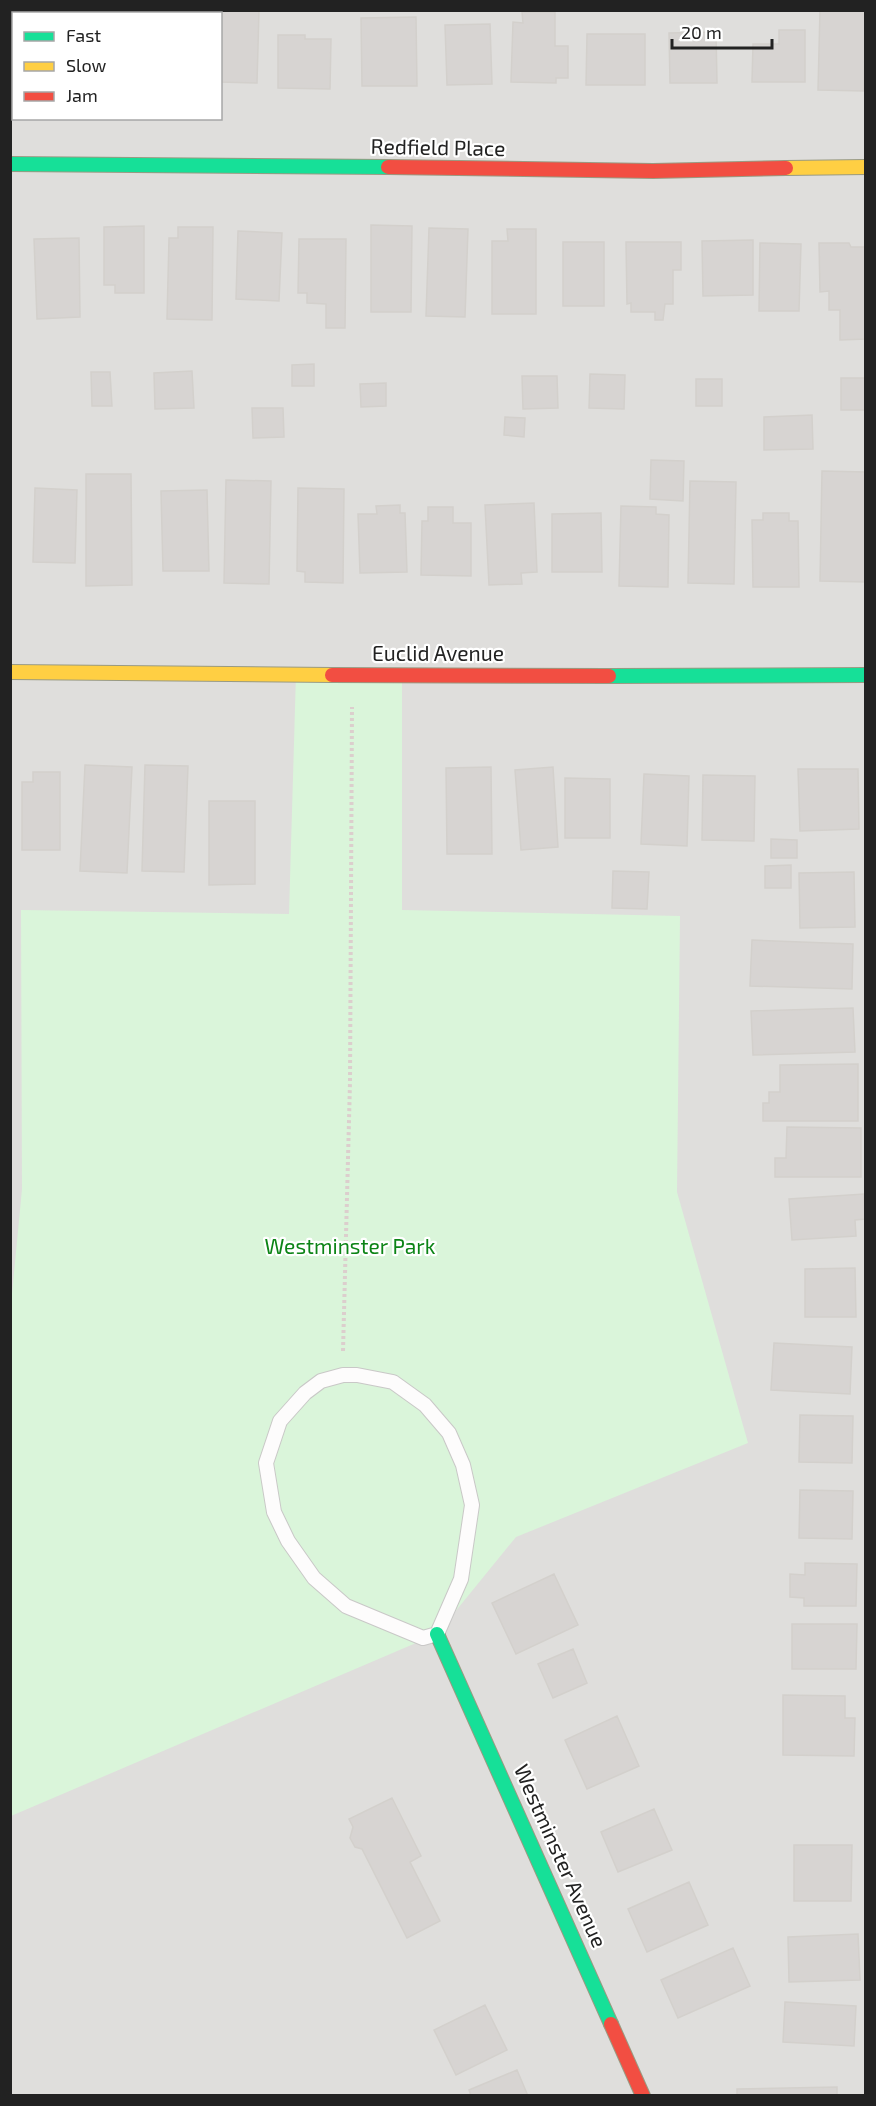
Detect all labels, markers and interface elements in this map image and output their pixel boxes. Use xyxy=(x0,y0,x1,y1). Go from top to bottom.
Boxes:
legend xyxy=(12,12,222,120)
scale bar xyxy=(672,12,772,50)
text: 20 m xyxy=(681,21,722,43)
text: Fast xyxy=(66,24,101,46)
text: Slow xyxy=(66,54,107,76)
text: Jam xyxy=(66,84,98,106)
street label: Redfield Place xyxy=(370,133,506,160)
street label: Euclid Avenue xyxy=(372,640,504,665)
park label: Westminster Park xyxy=(265,1233,436,1258)
street label: Westminster Avenue xyxy=(510,1760,613,1951)

